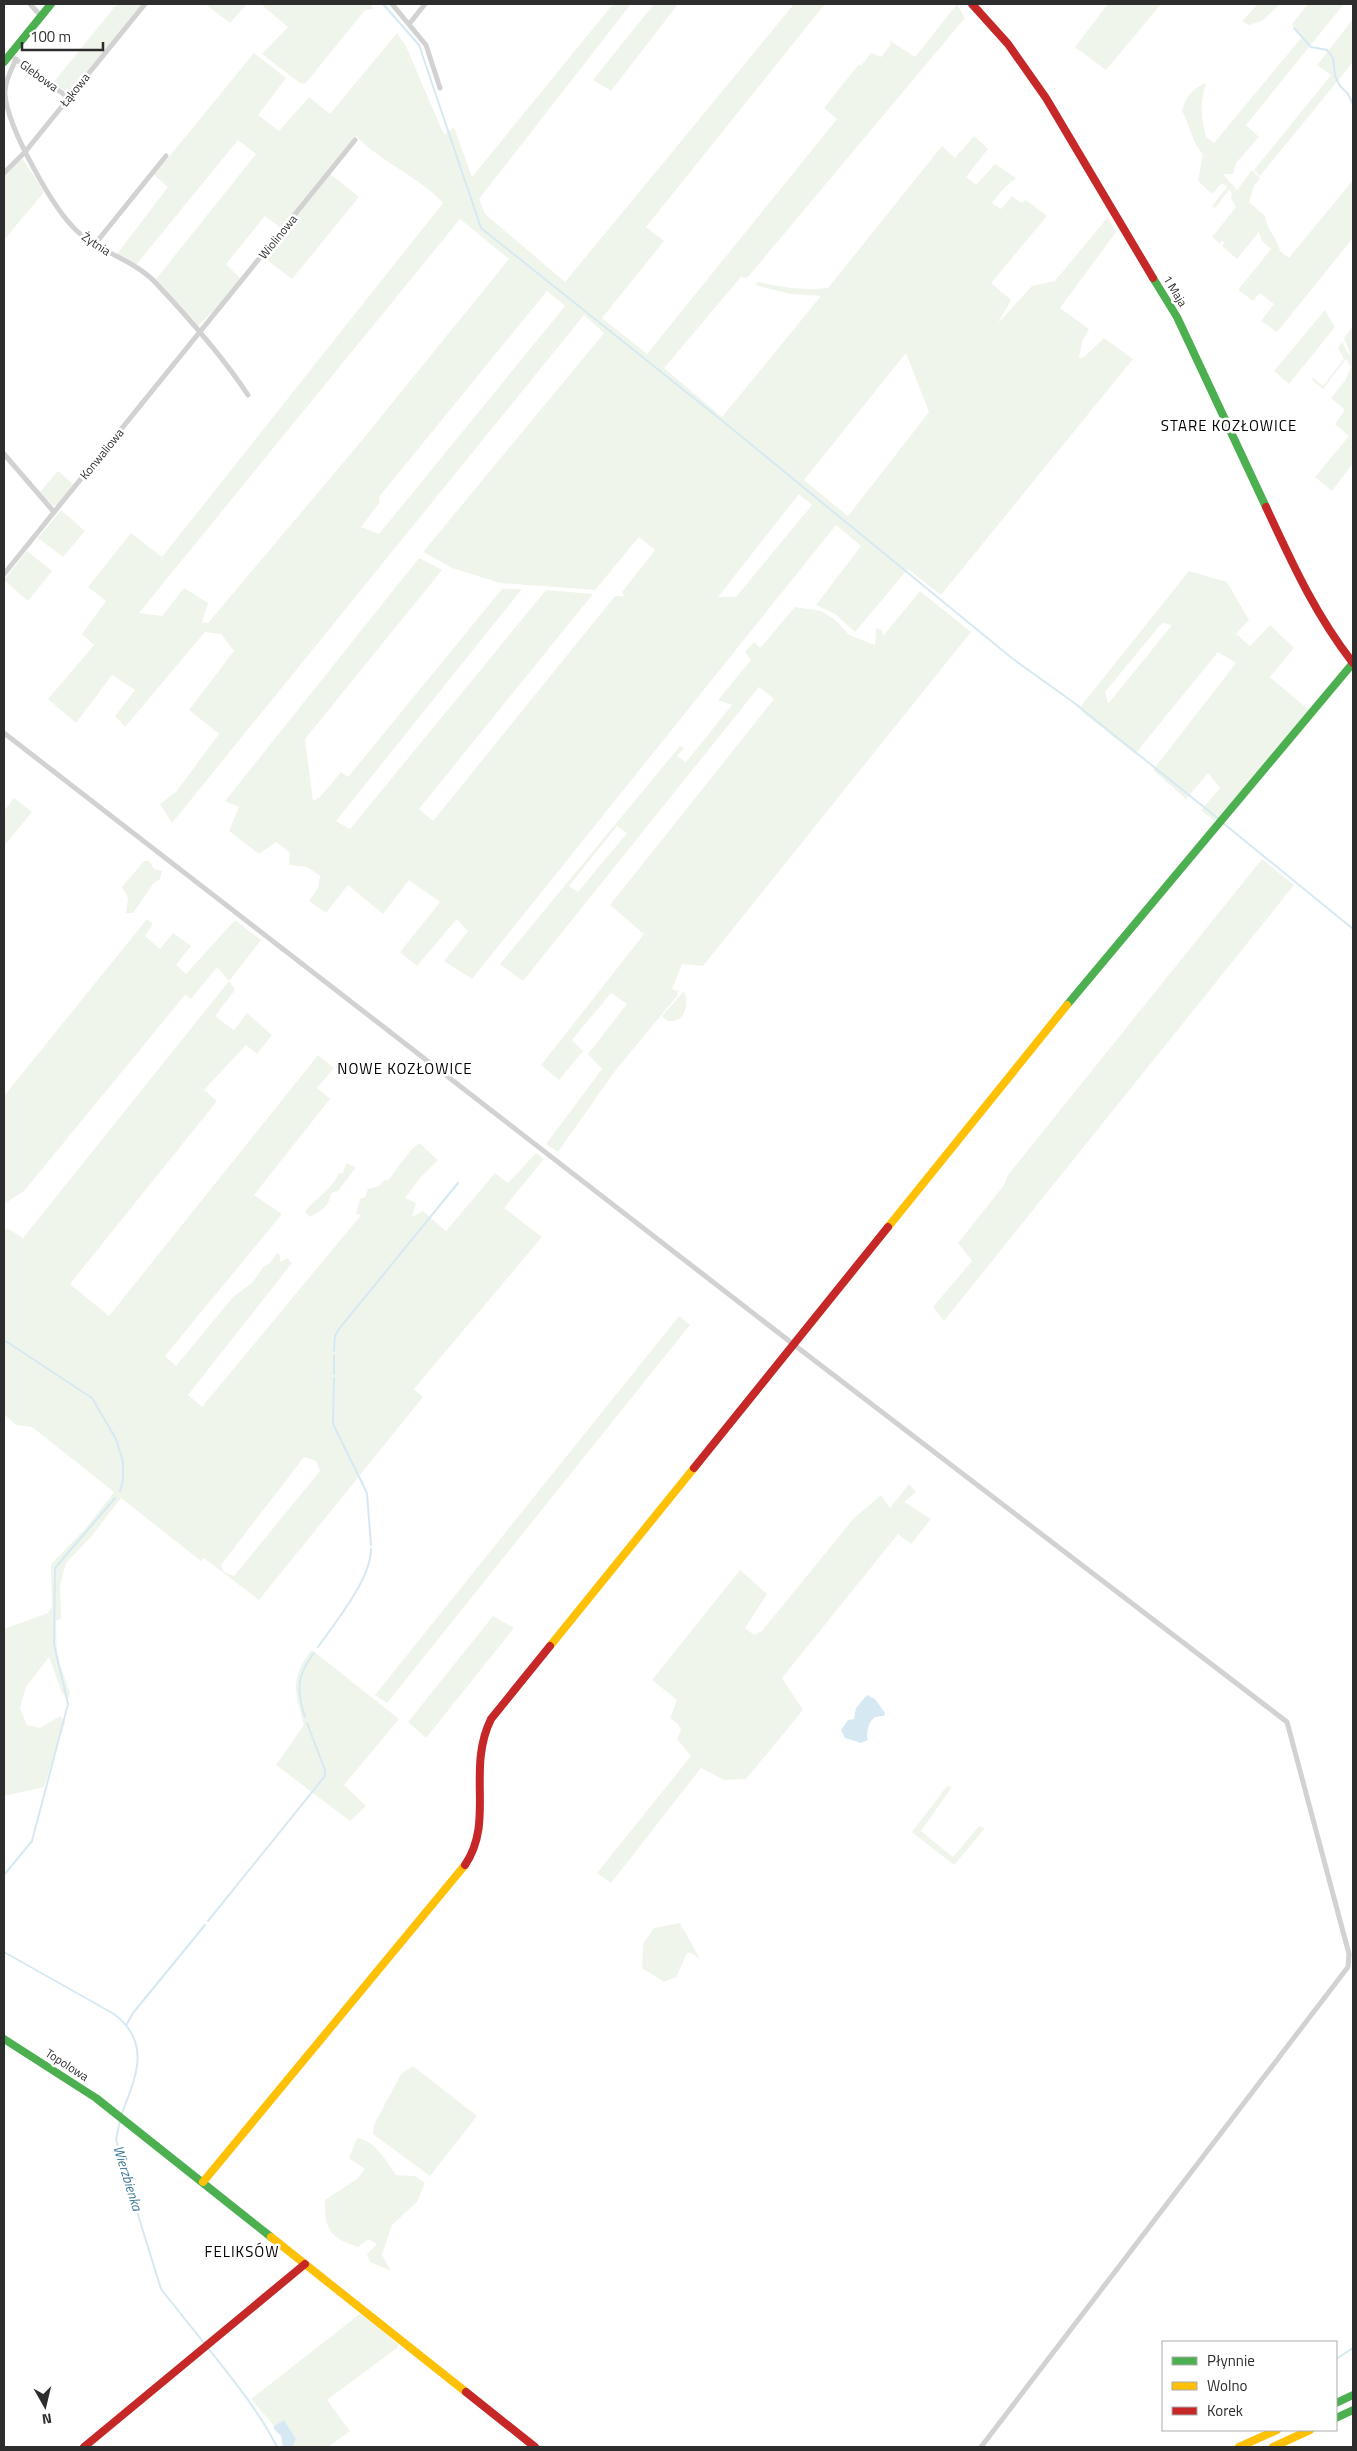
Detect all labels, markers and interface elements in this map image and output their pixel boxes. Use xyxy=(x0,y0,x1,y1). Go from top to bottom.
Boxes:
scale bar xyxy=(22,20,104,52)
text: 100 m xyxy=(30,25,71,48)
street label: Glebowa xyxy=(16,55,63,96)
street label: Łąkowa xyxy=(54,69,94,112)
street label: Wiolinowa xyxy=(254,210,302,263)
street label: Żytnia xyxy=(78,227,115,260)
street label: 1 Maja xyxy=(1159,271,1192,310)
district label: STARE KOZŁOWICE xyxy=(1161,414,1297,437)
street label: Konwaliowa xyxy=(75,424,128,483)
district label: NOWE KOZŁOWICE xyxy=(337,1057,473,1080)
street label: Topolowa xyxy=(42,2043,93,2086)
water label: Wierzbienka xyxy=(109,2142,149,2214)
district label: FELIKSÓW xyxy=(205,2240,279,2263)
legend xyxy=(1162,2341,1337,2431)
text: Płynnie xyxy=(1207,2349,1255,2372)
text: Wolno xyxy=(1207,2374,1247,2397)
north arrow xyxy=(20,2381,70,2431)
text: Korek xyxy=(1207,2399,1243,2422)
text: N xyxy=(41,2408,53,2430)

